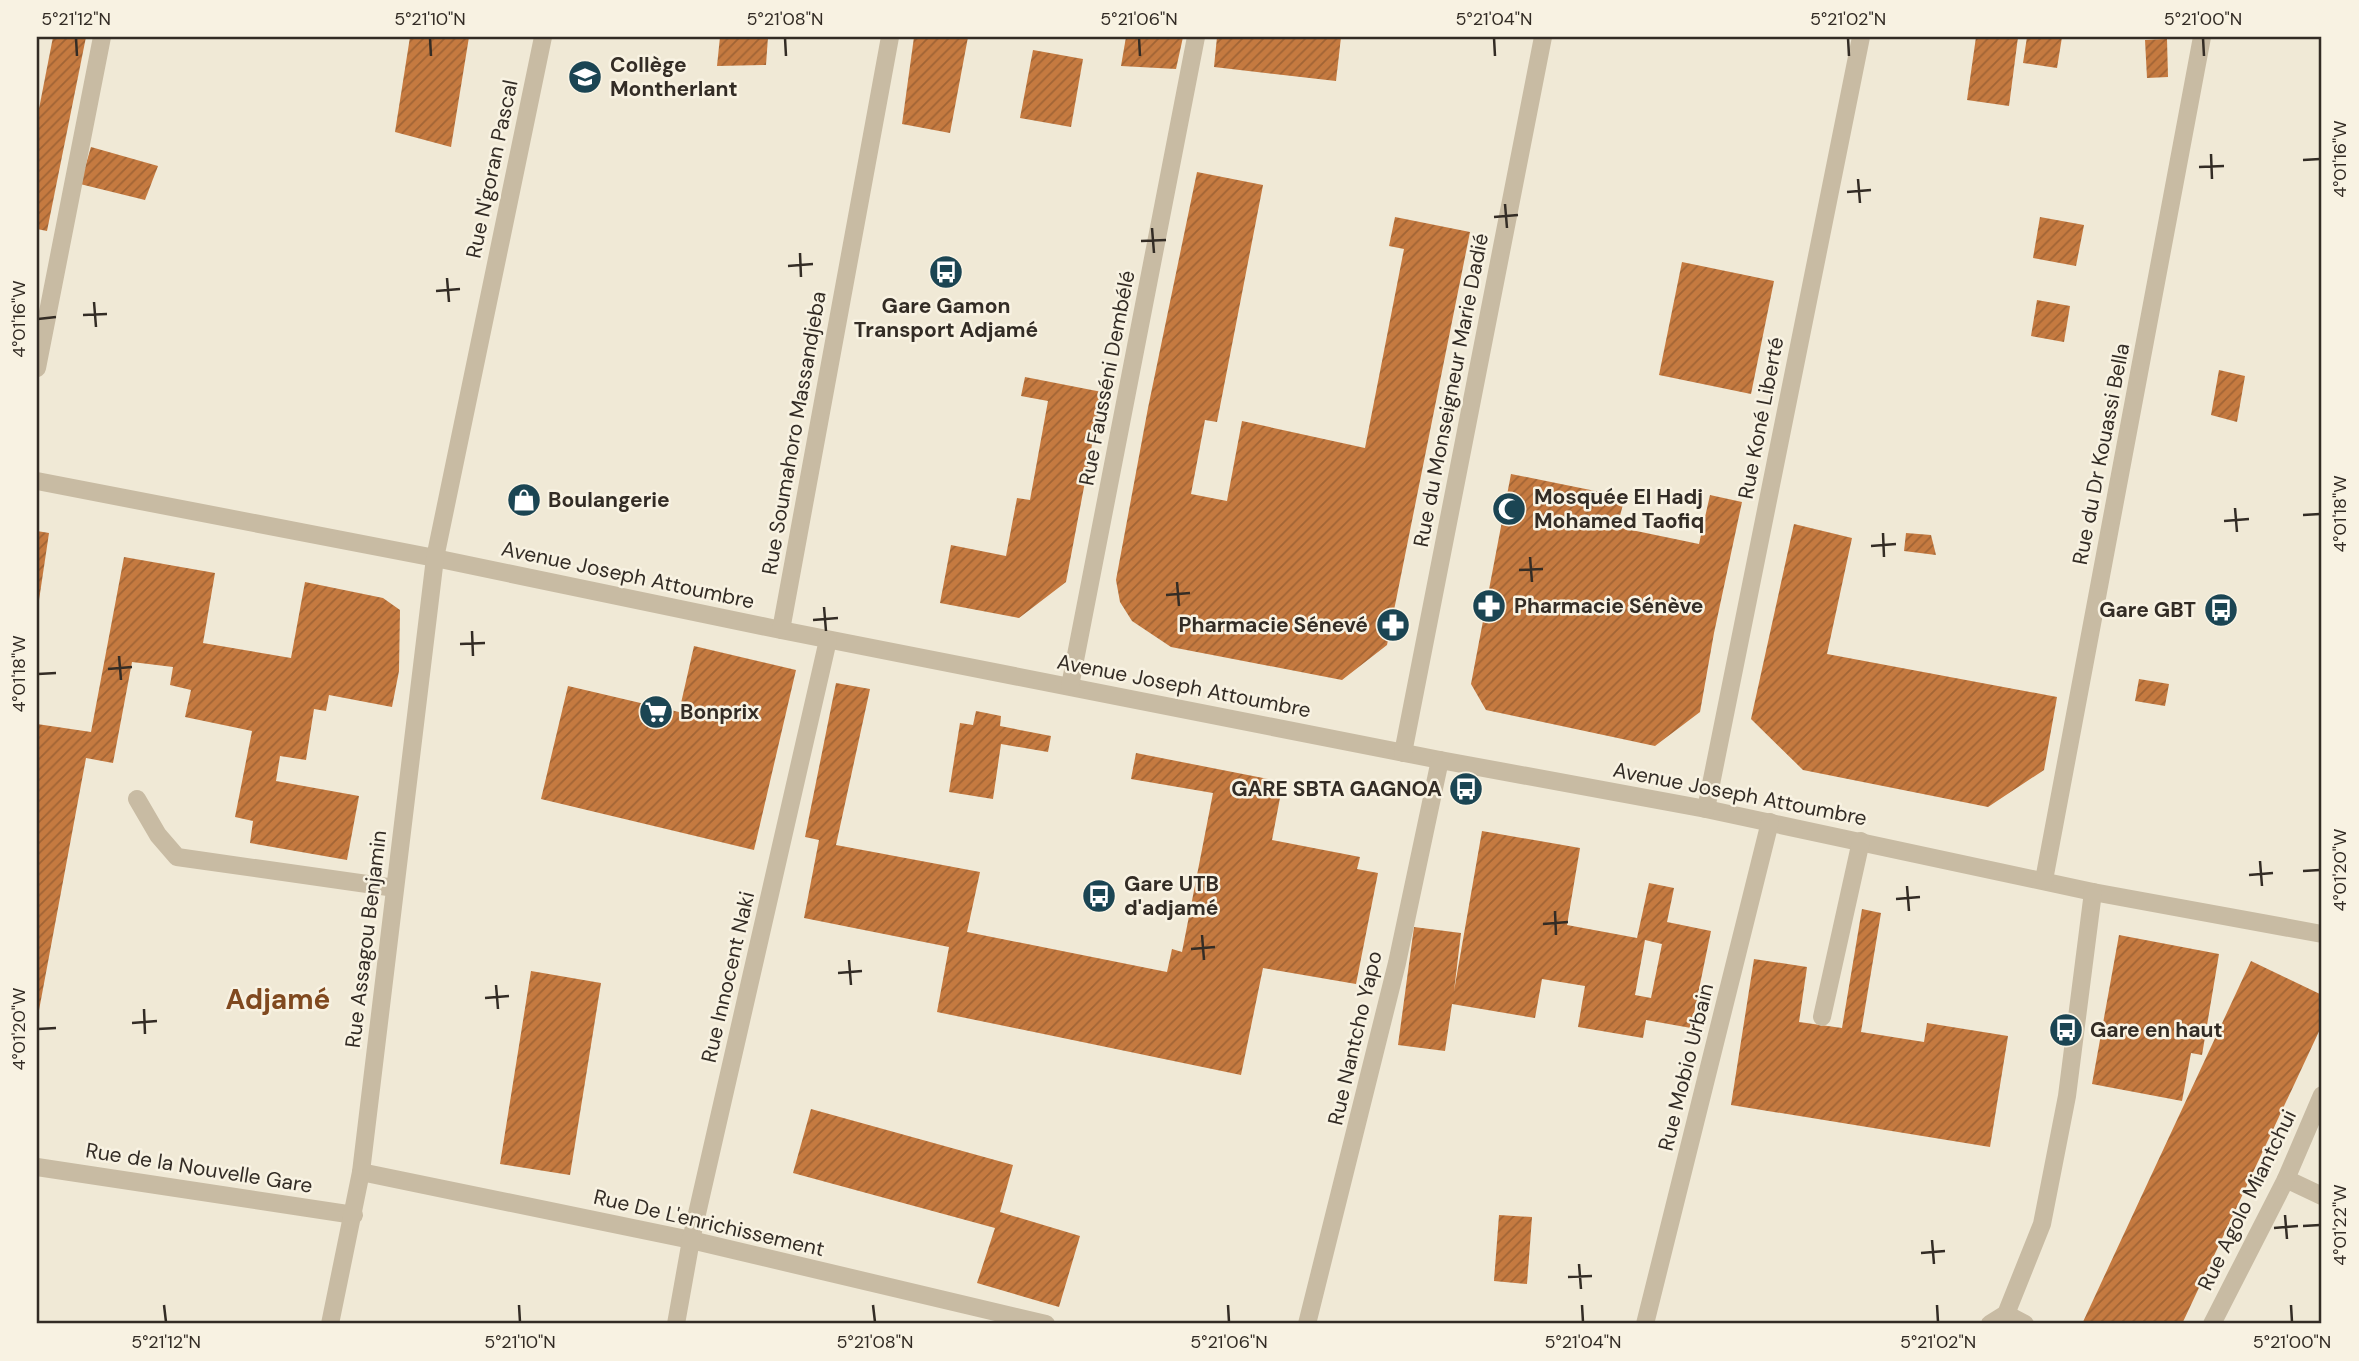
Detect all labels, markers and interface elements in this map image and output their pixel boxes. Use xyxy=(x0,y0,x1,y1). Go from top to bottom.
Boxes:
text: 5°21'12"N xyxy=(41,7,111,31)
text: 5°21'10"N xyxy=(394,7,466,31)
text: 5°21'08"N xyxy=(747,7,823,31)
text: 5°21'06"N xyxy=(1100,7,1178,31)
text: 5°21'04"N xyxy=(1456,7,1532,31)
text: 5°21'02"N xyxy=(1810,7,1886,31)
text: 5°21'00"N xyxy=(2164,7,2242,31)
place label: Collège Montherlant xyxy=(610,51,738,103)
school or university icon: Collège Montherlant xyxy=(566,58,604,96)
street label: Rue N'goran Pascal xyxy=(459,77,525,261)
text: 4°01'16"W xyxy=(2328,120,2352,198)
street label: Rue du Monseigneur Marie Dadié xyxy=(1407,231,1495,549)
bus stop icon: Gare Gamon Transport Adjamé xyxy=(927,253,965,291)
street label: Rue Fausséni Dembélé xyxy=(1072,268,1142,488)
text: 4°01'16"W xyxy=(7,280,31,358)
street label: Rue Soumahoro Massandjeba xyxy=(755,289,833,577)
place label: Gare Gamon Transport Adjamé xyxy=(854,292,1038,344)
street label: Rue Koné Liberté xyxy=(1732,335,1790,501)
street label: Rue du Dr Kouassi Bella xyxy=(2066,341,2136,567)
text: 4°01'18"W xyxy=(2328,475,2352,553)
shop icon: Boulangerie xyxy=(505,481,543,519)
place label: Mosquée El Hadj Mohamed Taofiq xyxy=(1534,483,1704,535)
place label: Boulangerie xyxy=(548,486,670,514)
mosque icon: Mosquée El Hadj Mohamed Taofiq xyxy=(1490,490,1528,528)
street label: Avenue Joseph Attoumbre xyxy=(499,534,757,616)
pharmacy icon: Pharmacie Sénève xyxy=(1470,587,1508,625)
bus stop icon: Gare GBT xyxy=(2202,591,2240,629)
place label: Pharmacie Sénève xyxy=(1514,592,1703,620)
place label: Gare GBT xyxy=(2099,596,2196,624)
pharmacy icon: Pharmacie Sénevé xyxy=(1374,606,1412,644)
place label: Pharmacie Sénevé xyxy=(1179,611,1368,639)
text: 4°01'18"W xyxy=(7,635,31,713)
street label: Avenue Joseph Attoumbre xyxy=(1055,648,1313,724)
supermarket icon: Bonprix xyxy=(637,693,675,731)
place label: Bonprix xyxy=(680,698,759,726)
street label: Avenue Joseph Attoumbre xyxy=(1611,756,1869,832)
bus stop icon: GARE SBTA GAGNOA xyxy=(1447,770,1485,808)
place label: GARE SBTA GAGNOA xyxy=(1231,775,1442,803)
text: 4°01'20"W xyxy=(2328,828,2352,912)
street label: Rue Assagou Benjamin xyxy=(339,829,393,1049)
place label: Gare UTB d'adjamé xyxy=(1124,870,1219,922)
bus stop icon: Gare UTB d'adjamé xyxy=(1080,877,1118,915)
street label: Rue Innocent Naki xyxy=(695,889,761,1065)
street label: Rue Nantcho Yapo xyxy=(1321,948,1389,1128)
street label: Rue Mobio Urbain xyxy=(1652,980,1720,1154)
district label: Adjamé xyxy=(226,981,330,1018)
text: 4°01'20"W xyxy=(7,987,31,1071)
bus stop icon: Gare en haut xyxy=(2047,1011,2085,1049)
place label: Gare en haut xyxy=(2090,1016,2223,1044)
street label: Rue Agolo Miantchui xyxy=(2191,1105,2303,1295)
street label: Rue de la Nouvelle Gare xyxy=(84,1136,315,1200)
street label: Rue De L'enrichissement xyxy=(591,1183,827,1263)
text: 4°01'22"W xyxy=(2328,1184,2352,1266)
text: 5°21'12"N xyxy=(131,1330,201,1354)
text: 5°21'10"N xyxy=(484,1330,556,1354)
text: 5°21'08"N xyxy=(837,1330,913,1354)
text: 5°21'06"N xyxy=(1190,1330,1268,1354)
text: 5°21'04"N xyxy=(1545,1330,1621,1354)
text: 5°21'02"N xyxy=(1900,1330,1976,1354)
text: 5°21'00"N xyxy=(2253,1330,2331,1354)

